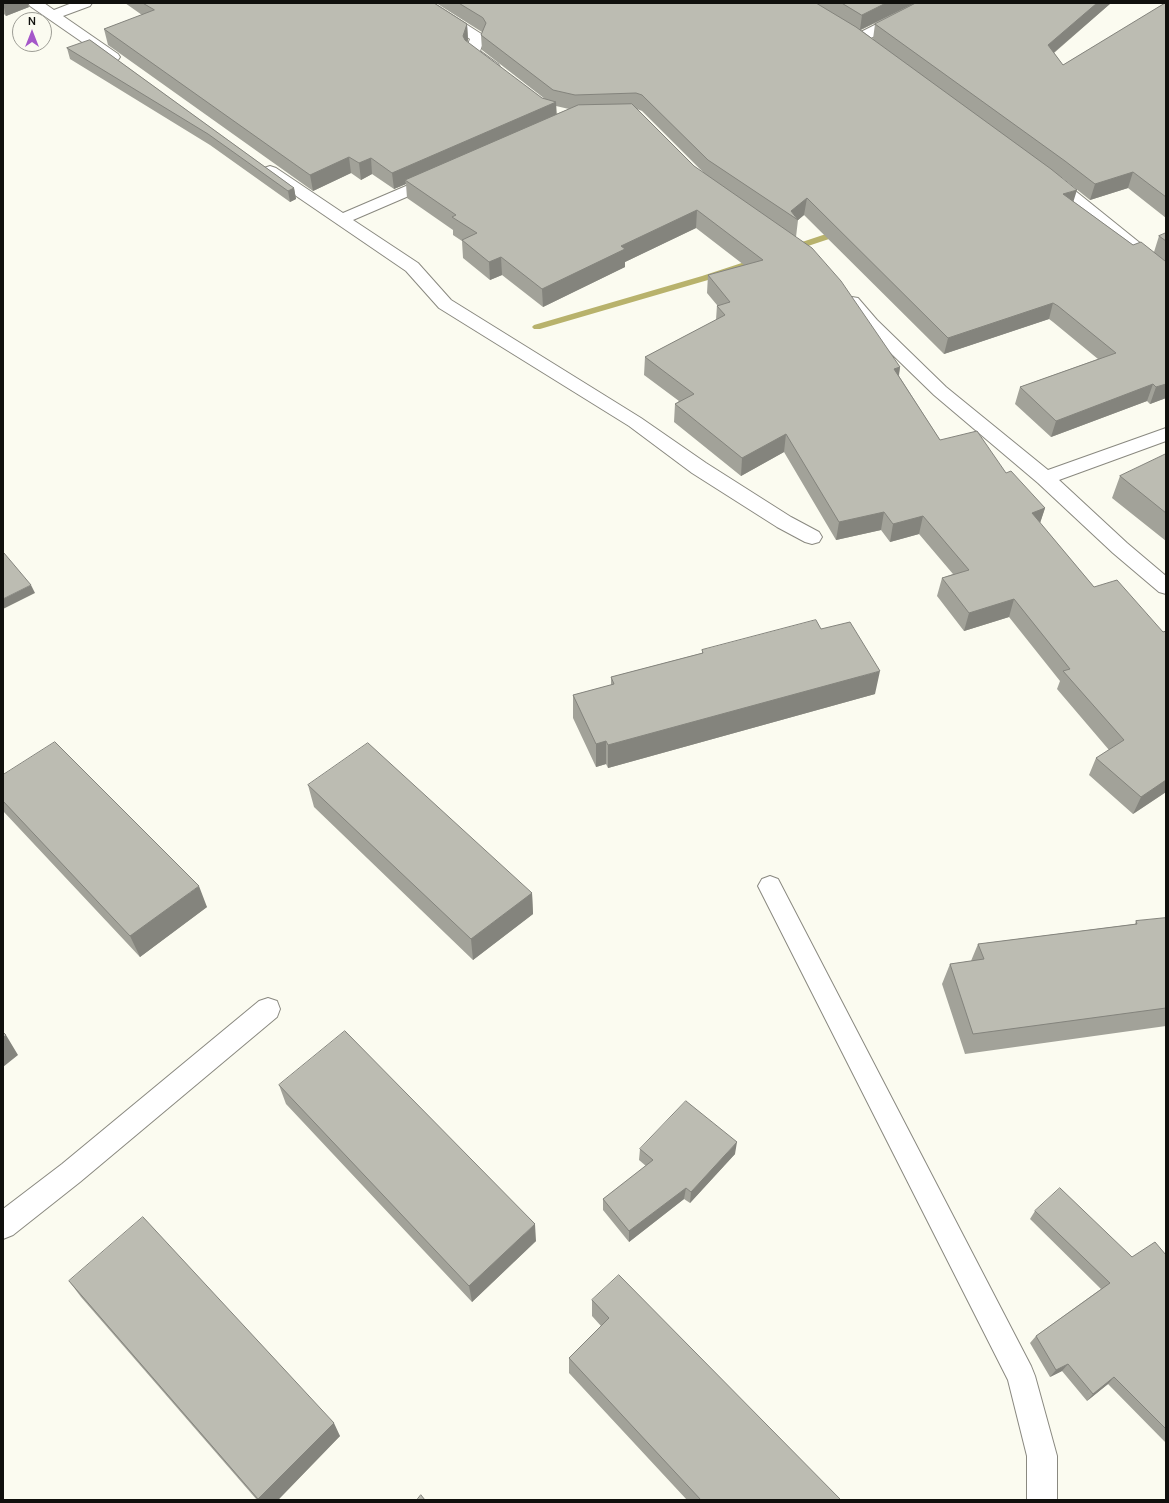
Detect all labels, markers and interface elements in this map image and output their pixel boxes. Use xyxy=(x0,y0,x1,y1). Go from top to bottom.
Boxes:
north arrow xyxy=(12,12,52,52)
text: N xyxy=(28,13,36,28)

